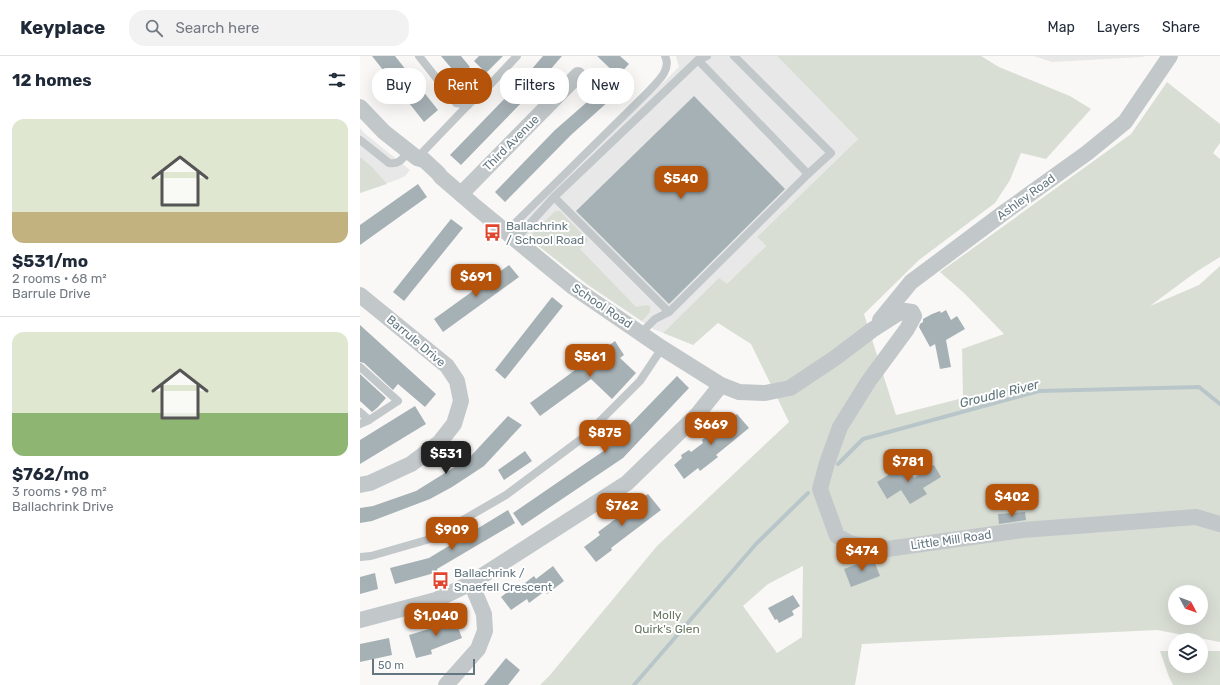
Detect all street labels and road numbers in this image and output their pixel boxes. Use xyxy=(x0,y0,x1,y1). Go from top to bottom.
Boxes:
street label: Third Avenue xyxy=(480,112,542,174)
street label: Ashley Road xyxy=(994,171,1058,223)
street label: School Road xyxy=(569,281,635,331)
street label: Barrule Drive xyxy=(384,312,448,370)
street label: Little Mill Road xyxy=(910,527,992,553)

